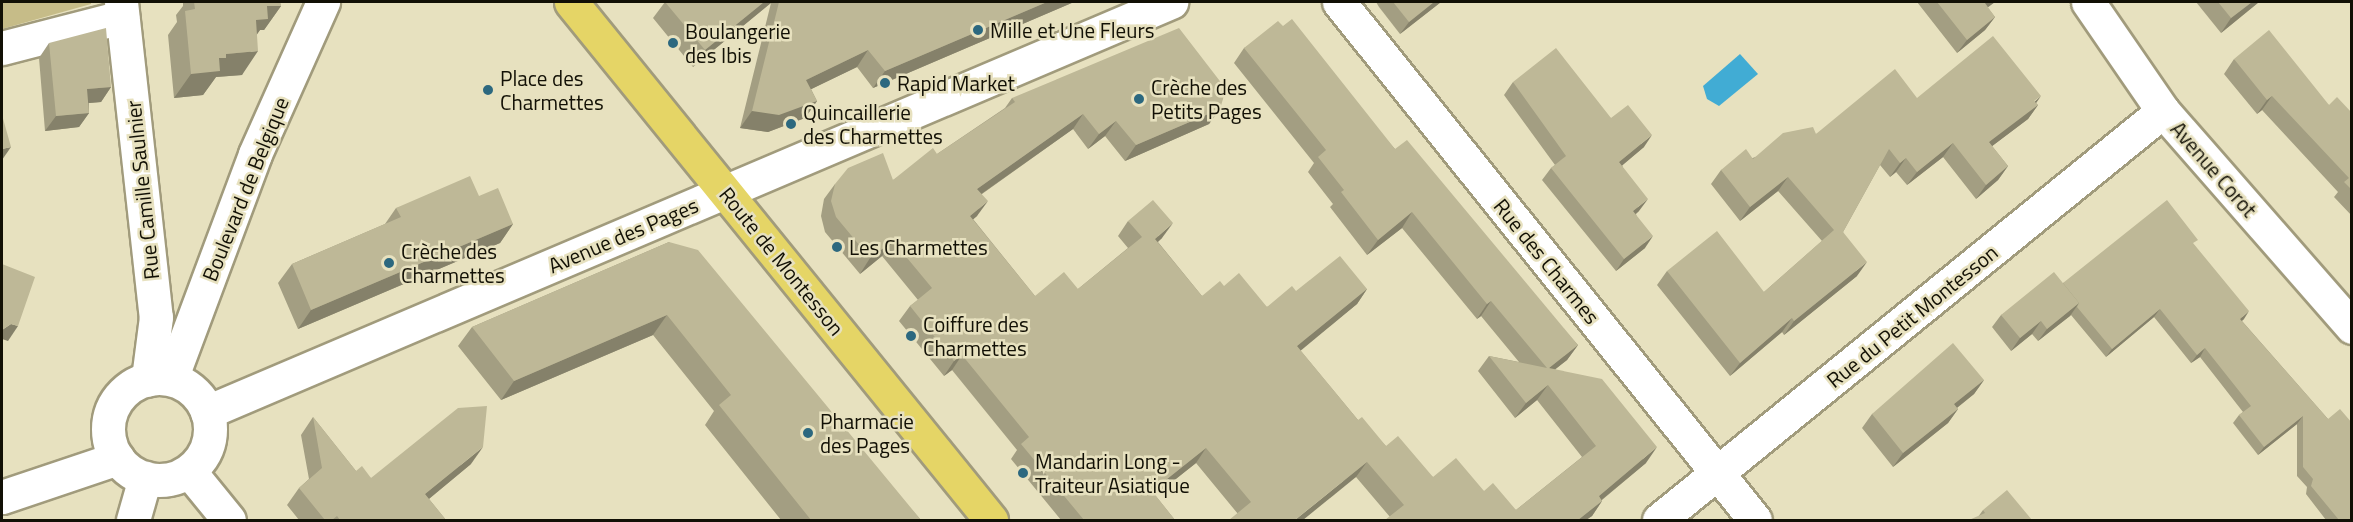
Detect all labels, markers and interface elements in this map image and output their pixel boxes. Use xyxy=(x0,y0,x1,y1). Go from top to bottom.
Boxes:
place label: Mille et Une Fleurs xyxy=(990,17,1154,43)
place label: Boulangerie des Ibis xyxy=(685,18,791,68)
marker: Mille et Une Fleurs xyxy=(971,23,985,37)
marker: Boulangerie des Ibis xyxy=(666,36,680,50)
place label: Place des Charmettes xyxy=(500,65,604,115)
place label: Rapid Market xyxy=(897,70,1015,96)
place label: Crèche des Petits Pages xyxy=(1151,74,1262,124)
marker: Rapid Market xyxy=(878,76,892,90)
marker: Place des Charmettes xyxy=(481,83,495,97)
marker: Crèche des Petits Pages xyxy=(1132,92,1146,106)
street label: Boulevard de Belgique xyxy=(197,93,293,285)
street label: Rue Camille Saulnier xyxy=(120,99,164,281)
place label: Quincaillerie des Charmettes xyxy=(803,99,943,149)
street label: Avenue Corot xyxy=(2166,116,2262,222)
marker: Quincaillerie des Charmettes xyxy=(784,117,798,131)
street label: Route de Montesson xyxy=(714,182,850,340)
street label: Avenue des Pages xyxy=(544,192,702,278)
street label: Rue des Charmes xyxy=(1489,193,1605,329)
place label: Les Charmettes xyxy=(849,234,988,260)
place label: Crèche des Charmettes xyxy=(401,238,505,288)
street label: Rue du Petit Montesson xyxy=(1821,239,2003,393)
marker: Les Charmettes xyxy=(830,240,844,254)
marker: Crèche des Charmettes xyxy=(382,256,396,270)
place label: Coiffure des Charmettes xyxy=(923,311,1029,361)
marker: Coiffure des Charmettes xyxy=(904,329,918,343)
place label: Pharmacie des Pages xyxy=(820,408,914,458)
marker: Pharmacie des Pages xyxy=(801,426,815,440)
place label: Mandarin Long - Traiteur Asiatique xyxy=(1035,448,1190,498)
marker: Mandarin Long - Traiteur Asiatique xyxy=(1016,466,1030,480)

